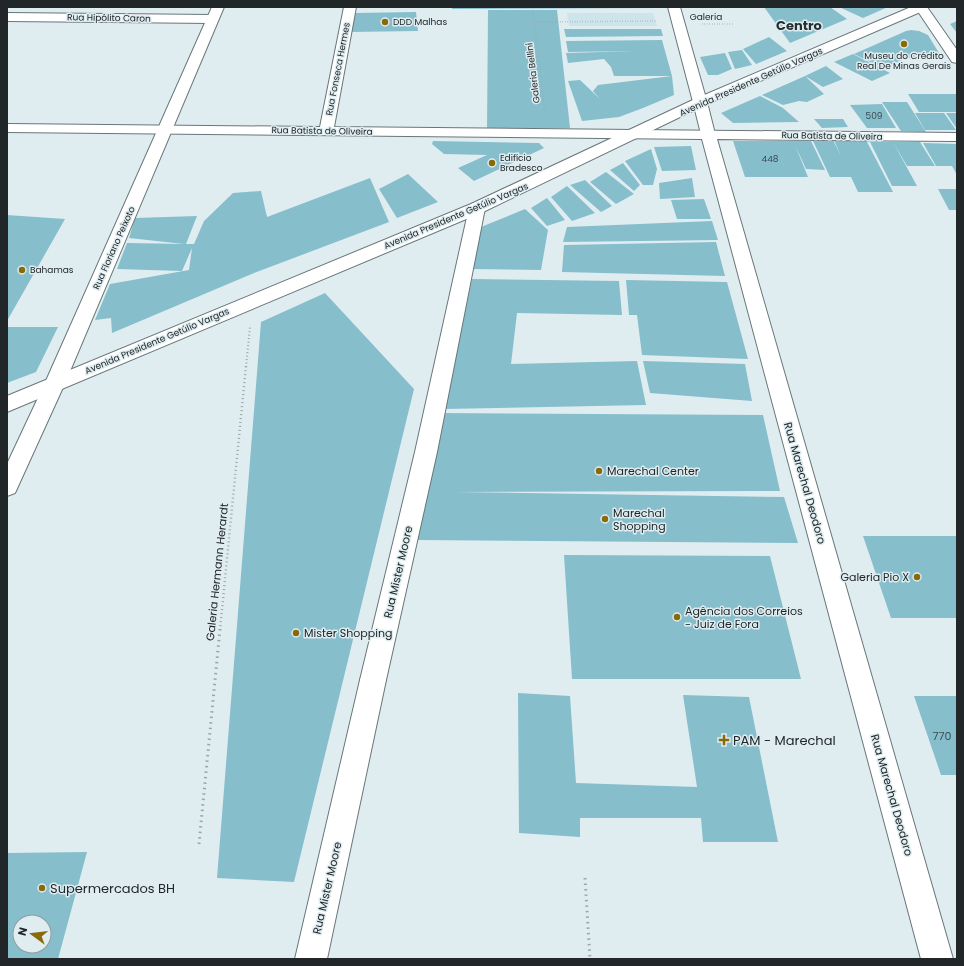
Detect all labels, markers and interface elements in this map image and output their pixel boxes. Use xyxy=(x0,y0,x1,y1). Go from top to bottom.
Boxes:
street label: Rua Hipólito Caron xyxy=(67,11,151,25)
street label: Galeria xyxy=(690,11,722,23)
place label: DDD Malhas xyxy=(393,16,447,28)
district label: Centro xyxy=(776,16,822,35)
marker: DDD Malhas xyxy=(380,17,390,27)
street label: Rua Fonseca Hermes xyxy=(323,21,353,117)
marker: Museu do Crédito Real De Minas Gerais xyxy=(899,39,909,49)
street label: Galeria Bellini xyxy=(523,42,543,104)
street label: Avenida Presidente Getúlio Vargas xyxy=(677,45,825,119)
place label: Museu do Crédito Real De Minas Gerais xyxy=(857,50,951,72)
house number: 509 xyxy=(866,110,883,122)
street label: Rua Batista de Oliveira xyxy=(271,124,373,138)
street label: Rua Batista de Oliveira xyxy=(781,129,883,143)
place label: Edifício Bradesco xyxy=(500,152,543,174)
house number: 448 xyxy=(761,153,779,165)
marker: Edifício Bradesco xyxy=(487,158,497,168)
street label: Avenida Presidente Getúlio Vargas xyxy=(382,180,530,252)
street label: Rua Floriano Peixoto xyxy=(90,204,138,292)
place label: Bahamas xyxy=(30,264,74,276)
marker: Bahamas xyxy=(17,265,27,275)
street label: Avenida Presidente Getúlio Vargas xyxy=(83,305,231,377)
street label: Rua Marechal Deodoro xyxy=(780,420,830,546)
place label: Marechal Center xyxy=(607,463,699,479)
marker: Marechal Center xyxy=(594,466,604,476)
street label: Galeria Hermann Herardt xyxy=(202,502,232,642)
place label: Marechal Shopping xyxy=(613,505,666,534)
marker: Marechal Shopping xyxy=(600,514,610,524)
street label: Rua Mister Moore xyxy=(380,524,416,620)
place label: Galeria Pio X xyxy=(840,569,909,585)
marker: Galeria Pio X xyxy=(912,572,922,582)
place label: Agência dos Correios - Juiz de Fora xyxy=(685,603,803,632)
marker: Agência dos Correios - Juiz de Fora xyxy=(672,612,682,622)
place label: Mister Shopping xyxy=(304,625,392,641)
marker: Mister Shopping xyxy=(291,628,301,638)
house number: 770 xyxy=(933,728,952,744)
place label: PAM - Marechal xyxy=(733,731,836,750)
street label: Rua Marechal Deodoro xyxy=(867,732,917,858)
marker: PAM - Marechal xyxy=(718,734,730,746)
street label: Rua Mister Moore xyxy=(309,840,345,936)
place label: Supermercados BH xyxy=(50,879,175,898)
marker: Supermercados BH xyxy=(37,883,47,893)
north arrow xyxy=(12,914,52,954)
text: N xyxy=(14,925,31,937)

